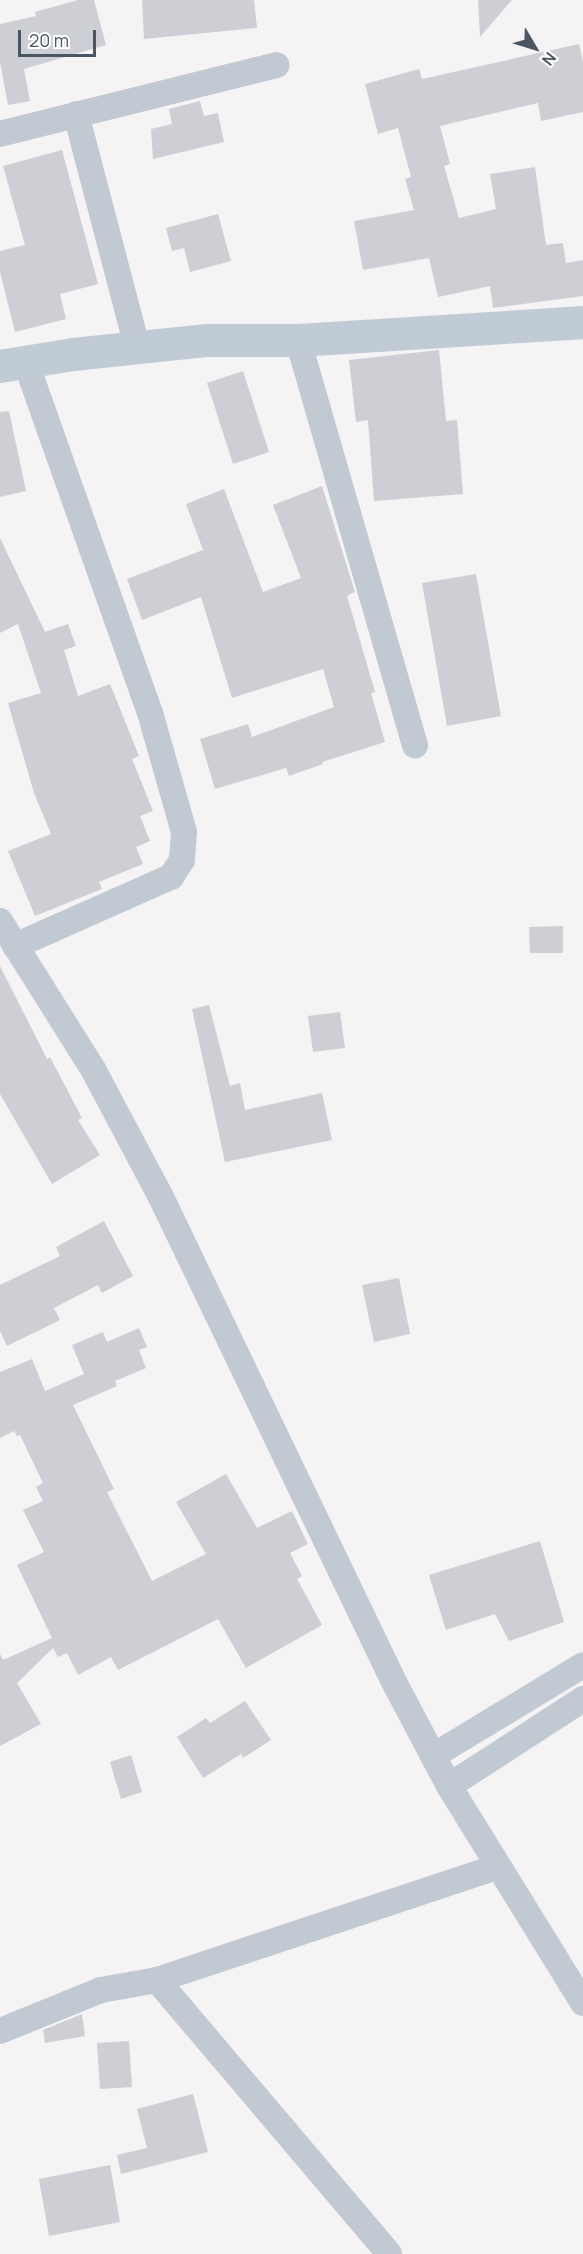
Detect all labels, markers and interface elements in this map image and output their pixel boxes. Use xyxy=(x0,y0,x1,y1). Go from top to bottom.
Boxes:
scale bar xyxy=(21,18,99,56)
north arrow xyxy=(505,18,565,78)
text: 20 m xyxy=(29,28,69,52)
text: N xyxy=(537,48,561,70)

